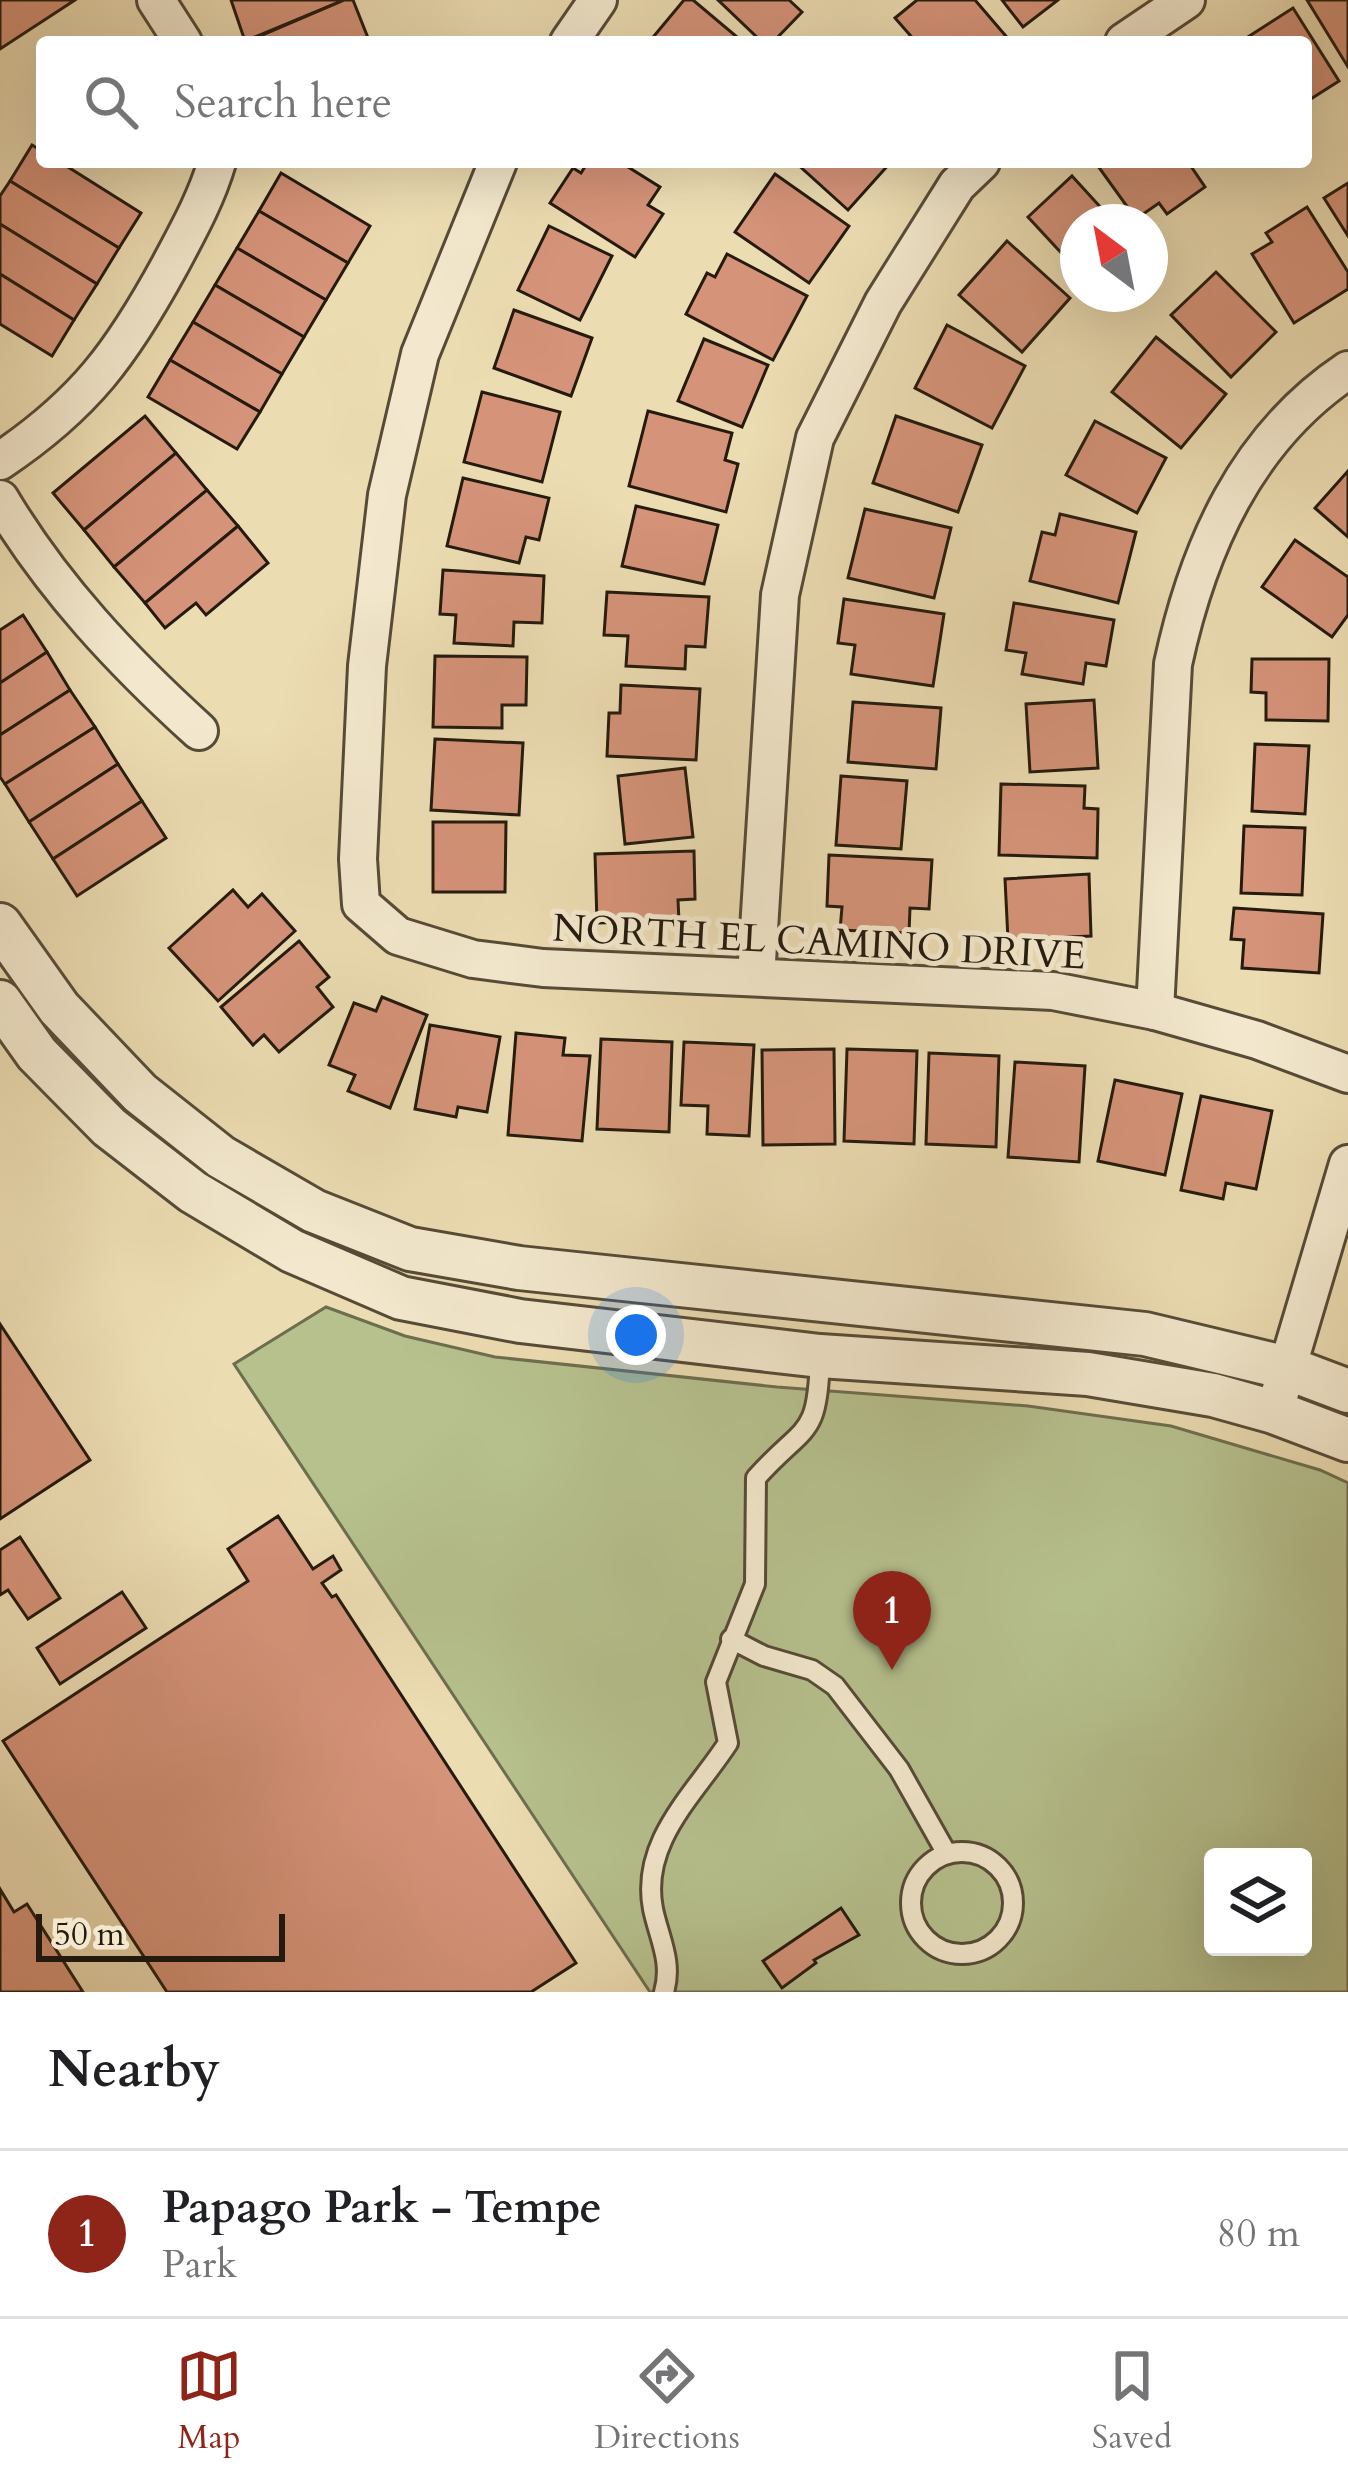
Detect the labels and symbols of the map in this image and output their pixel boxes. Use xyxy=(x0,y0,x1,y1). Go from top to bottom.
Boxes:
north arrow xyxy=(1060,204,1168,312)
street label: NORTH EL CAMINO DRIVE xyxy=(551,902,1087,982)
your location xyxy=(606,1305,666,1365)
pin: 1 xyxy=(853,1571,931,1670)
scale bar xyxy=(36,1908,285,1961)

